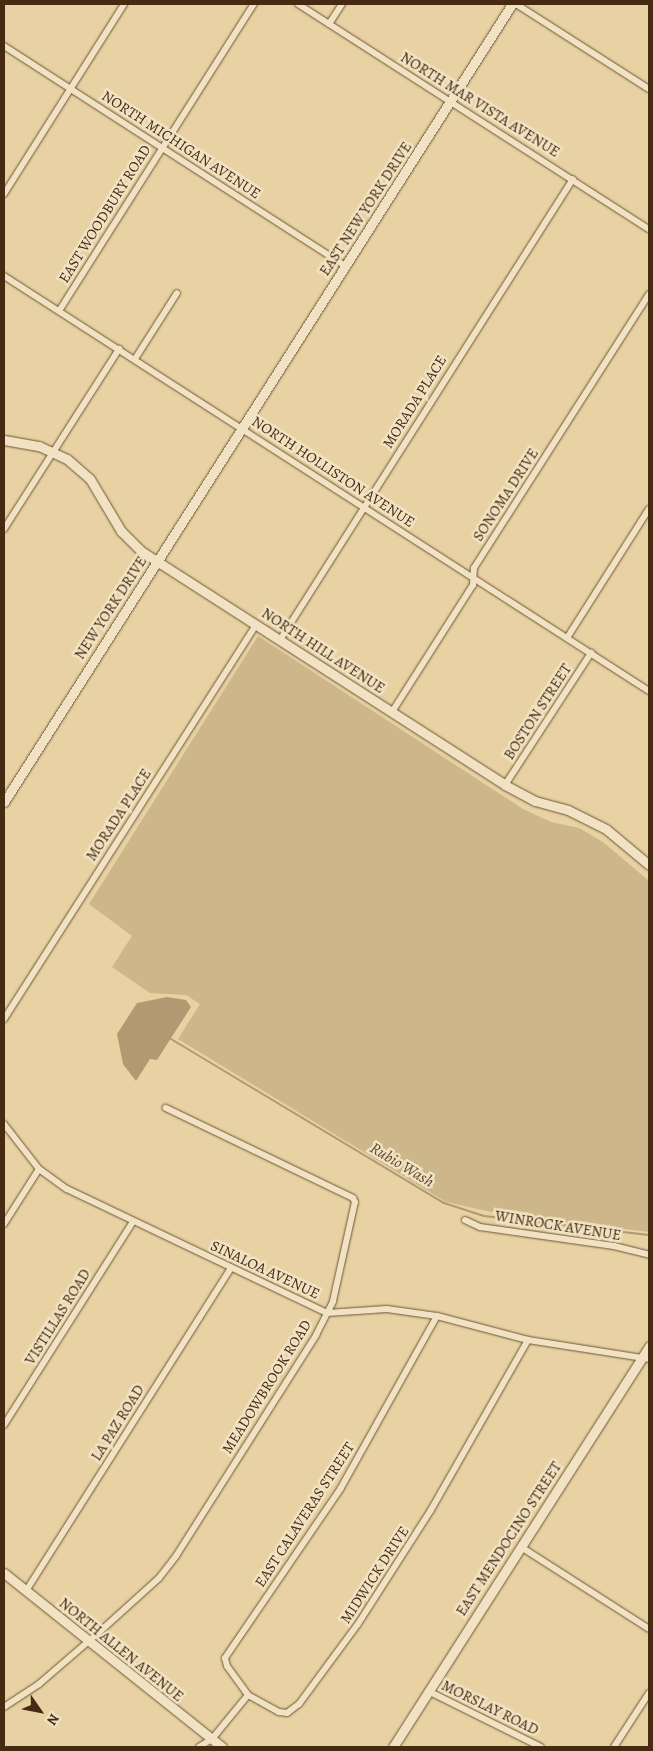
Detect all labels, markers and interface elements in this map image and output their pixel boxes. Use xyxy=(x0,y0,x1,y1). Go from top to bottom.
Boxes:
street label: NORTH MAR VISTA AVENUE xyxy=(397,48,563,162)
street label: NORTH MICHIGAN AVENUE xyxy=(98,87,264,203)
street label: EAST NEW YORK DRIVE xyxy=(316,139,416,279)
street label: EAST WOODBURY ROAD xyxy=(55,142,155,286)
street label: MORADA PLACE xyxy=(379,352,451,452)
street label: NORTH HOLLISTON AVENUE xyxy=(248,413,418,531)
street label: SONOMA DRIVE xyxy=(469,445,543,545)
street label: NEW YORK DRIVE xyxy=(71,553,151,663)
street label: NORTH HILL AVENUE xyxy=(258,604,388,698)
street label: BOSTON STREET xyxy=(500,661,576,763)
street label: MORADA PLACE xyxy=(83,766,155,864)
water label: Rubio Wash xyxy=(367,1138,437,1192)
street label: WINROCK AVENUE xyxy=(494,1207,622,1245)
street label: SINALOA AVENUE xyxy=(208,1237,322,1303)
street label: VISTILLAS ROAD xyxy=(21,1266,95,1368)
street label: MEADOWBROOK ROAD xyxy=(218,1317,316,1457)
street label: LA PAZ ROAD xyxy=(87,1382,149,1464)
street label: EAST CALAVERAS STREET xyxy=(251,1439,359,1591)
street label: EAST MENDOCINO STREET xyxy=(452,1459,566,1619)
street label: MIDWICK DRIVE xyxy=(337,1523,413,1627)
street label: NORTH ALLEN AVENUE xyxy=(55,1594,187,1706)
street label: MORSLAY ROAD xyxy=(439,1677,541,1739)
north arrow xyxy=(15,1686,65,1736)
text: N xyxy=(42,1710,64,1729)

